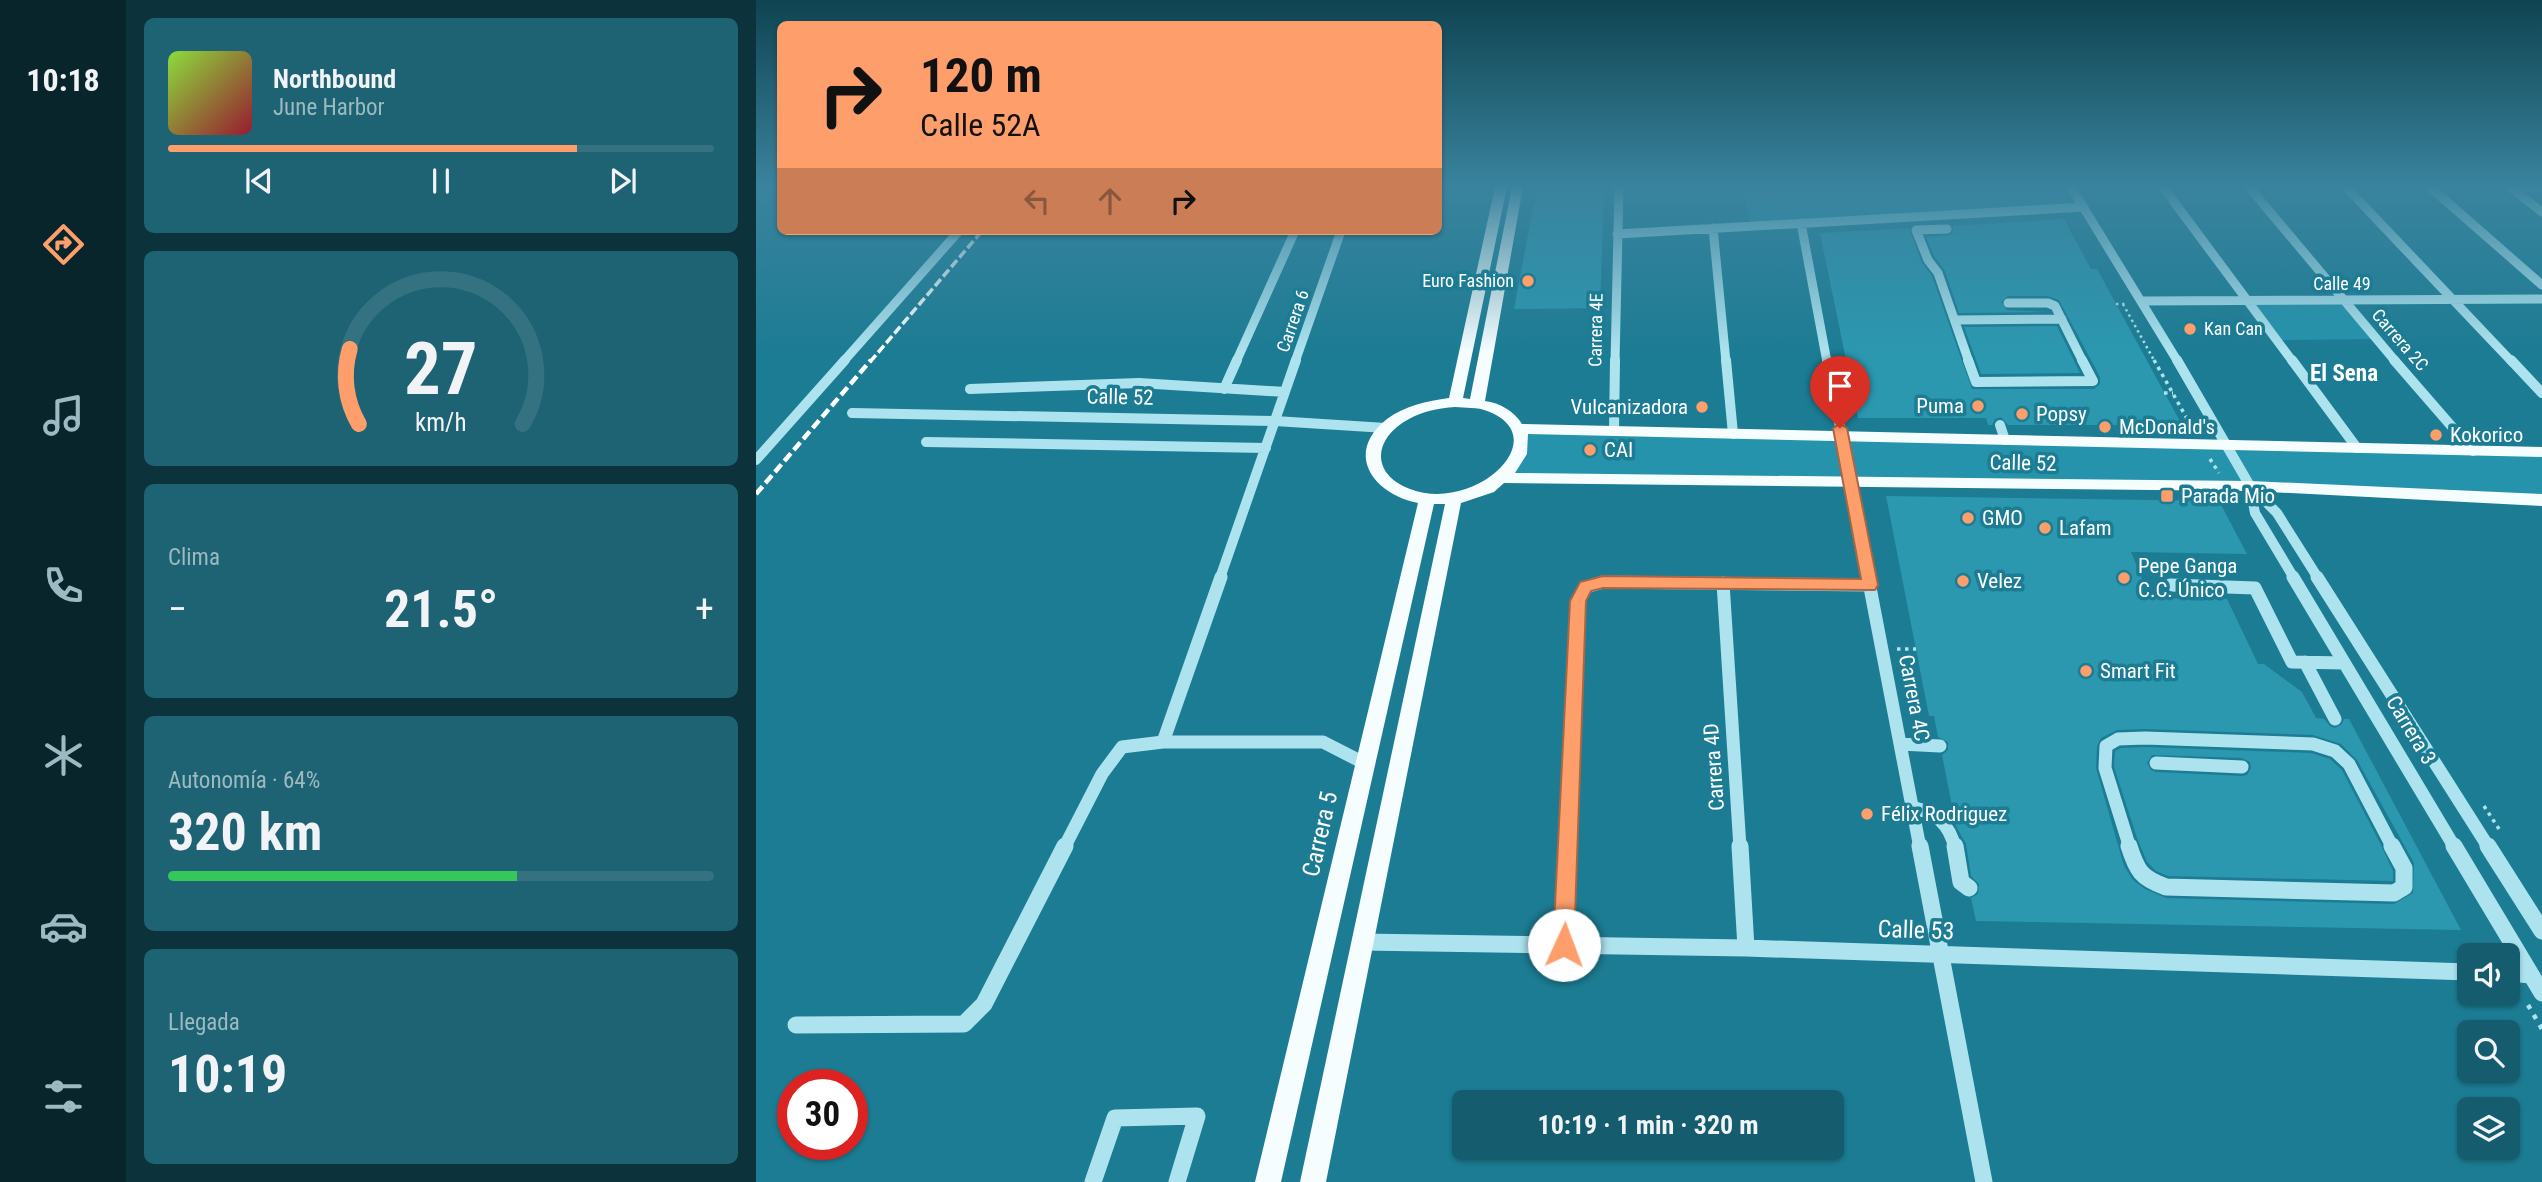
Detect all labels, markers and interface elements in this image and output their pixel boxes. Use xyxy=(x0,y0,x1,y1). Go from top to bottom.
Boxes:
text: 120 m xyxy=(920,47,1042,104)
icon: right xyxy=(805,49,896,140)
text: 10:18 xyxy=(26,61,100,99)
text: Northbound xyxy=(273,64,396,94)
text: June Harbor xyxy=(273,94,385,121)
text: Calle 52A xyxy=(920,106,1041,144)
icon: previous xyxy=(240,162,278,200)
icon: pause xyxy=(422,162,460,200)
icon: next xyxy=(604,162,642,200)
icon: left xyxy=(1018,182,1056,220)
icon: ahead xyxy=(1091,182,1129,220)
icon: right xyxy=(1164,182,1202,220)
icon: directions xyxy=(39,220,88,269)
place label: Euro Fashion xyxy=(1422,270,1514,291)
marker: Euro Fashion xyxy=(1520,273,1536,289)
street label: Calle 49 xyxy=(2313,273,2371,294)
street label: Carrera 6 xyxy=(1272,287,1313,355)
street label: Carrera 4E xyxy=(1584,293,1607,367)
street label: Carrera 2C xyxy=(2368,304,2433,375)
place label: Kan Can xyxy=(2204,318,2263,339)
marker: Kan Can xyxy=(2182,321,2198,337)
text: 27 xyxy=(404,327,478,413)
pin xyxy=(1810,356,1870,428)
district label: El Sena xyxy=(2310,360,2378,387)
icon: arrive xyxy=(1821,367,1859,405)
street label: Calle 52 xyxy=(1086,384,1154,410)
icon: music xyxy=(39,391,88,440)
place label: Puma xyxy=(1916,394,1964,418)
place label: Vulcanizadora xyxy=(1571,395,1688,419)
marker: Puma xyxy=(1970,398,1986,414)
marker: Vulcanizadora xyxy=(1694,399,1710,415)
place label: Popsy xyxy=(2036,402,2087,426)
marker: Popsy xyxy=(2014,406,2030,422)
text: km/h xyxy=(415,408,467,437)
place label: McDonald's xyxy=(2119,415,2215,439)
marker: McDonald's xyxy=(2097,419,2113,435)
place label: Kokorico xyxy=(2450,423,2523,447)
marker: Kokorico xyxy=(2428,427,2444,443)
place label: CAI xyxy=(1604,438,1633,462)
marker: CAI xyxy=(1582,442,1598,458)
street label: Calle 52 xyxy=(1989,450,2057,476)
place label: Parada Mio xyxy=(2181,484,2275,508)
marker: Parada Mio xyxy=(2159,488,2175,504)
place label: GMO xyxy=(1982,506,2023,530)
marker: GMO xyxy=(1960,510,1976,526)
place label: Lafam xyxy=(2059,516,2112,540)
marker: Lafam xyxy=(2037,520,2053,536)
text: Clima xyxy=(168,544,220,571)
place label: Pepe Ganga C.C. Único xyxy=(2138,554,2237,602)
icon: phone xyxy=(39,561,88,610)
place label: Velez xyxy=(1977,569,2022,593)
marker: Pepe Ganga C.C. Único xyxy=(2116,570,2132,586)
marker: Velez xyxy=(1955,573,1971,589)
text: 21.5° xyxy=(384,579,498,640)
text: − xyxy=(168,587,187,631)
text: + xyxy=(695,587,714,631)
street label: Carrera 4C xyxy=(1894,653,1934,743)
place label: Smart Fit xyxy=(2100,659,2176,683)
marker: Smart Fit xyxy=(2078,663,2094,679)
street label: Carrera 3 xyxy=(2381,691,2441,769)
street label: Carrera 4D xyxy=(1699,722,1729,812)
icon: climate xyxy=(39,731,88,780)
text: Autonomía · 64% xyxy=(168,767,320,794)
street label: Carrera 5 xyxy=(1297,789,1343,879)
text: 320 km xyxy=(168,802,322,863)
place label: Félix Rodriguez xyxy=(1881,802,2007,826)
marker: Félix Rodriguez xyxy=(1859,806,1875,822)
icon: car xyxy=(39,902,88,951)
position arrow xyxy=(1527,908,1601,982)
street label: Calle 53 xyxy=(1877,915,1955,945)
map controls xyxy=(2457,943,2520,1160)
button: sound xyxy=(2457,943,2520,1006)
text: Llegada xyxy=(168,1009,240,1036)
button: search xyxy=(2457,1020,2520,1083)
text: 10:19 xyxy=(168,1044,287,1105)
speed limit sign: 30 xyxy=(777,1069,868,1160)
icon: filters xyxy=(39,1072,88,1121)
button: layers xyxy=(2457,1097,2520,1160)
text: 10:19 · 1 min · 320 m xyxy=(1538,1110,1758,1140)

